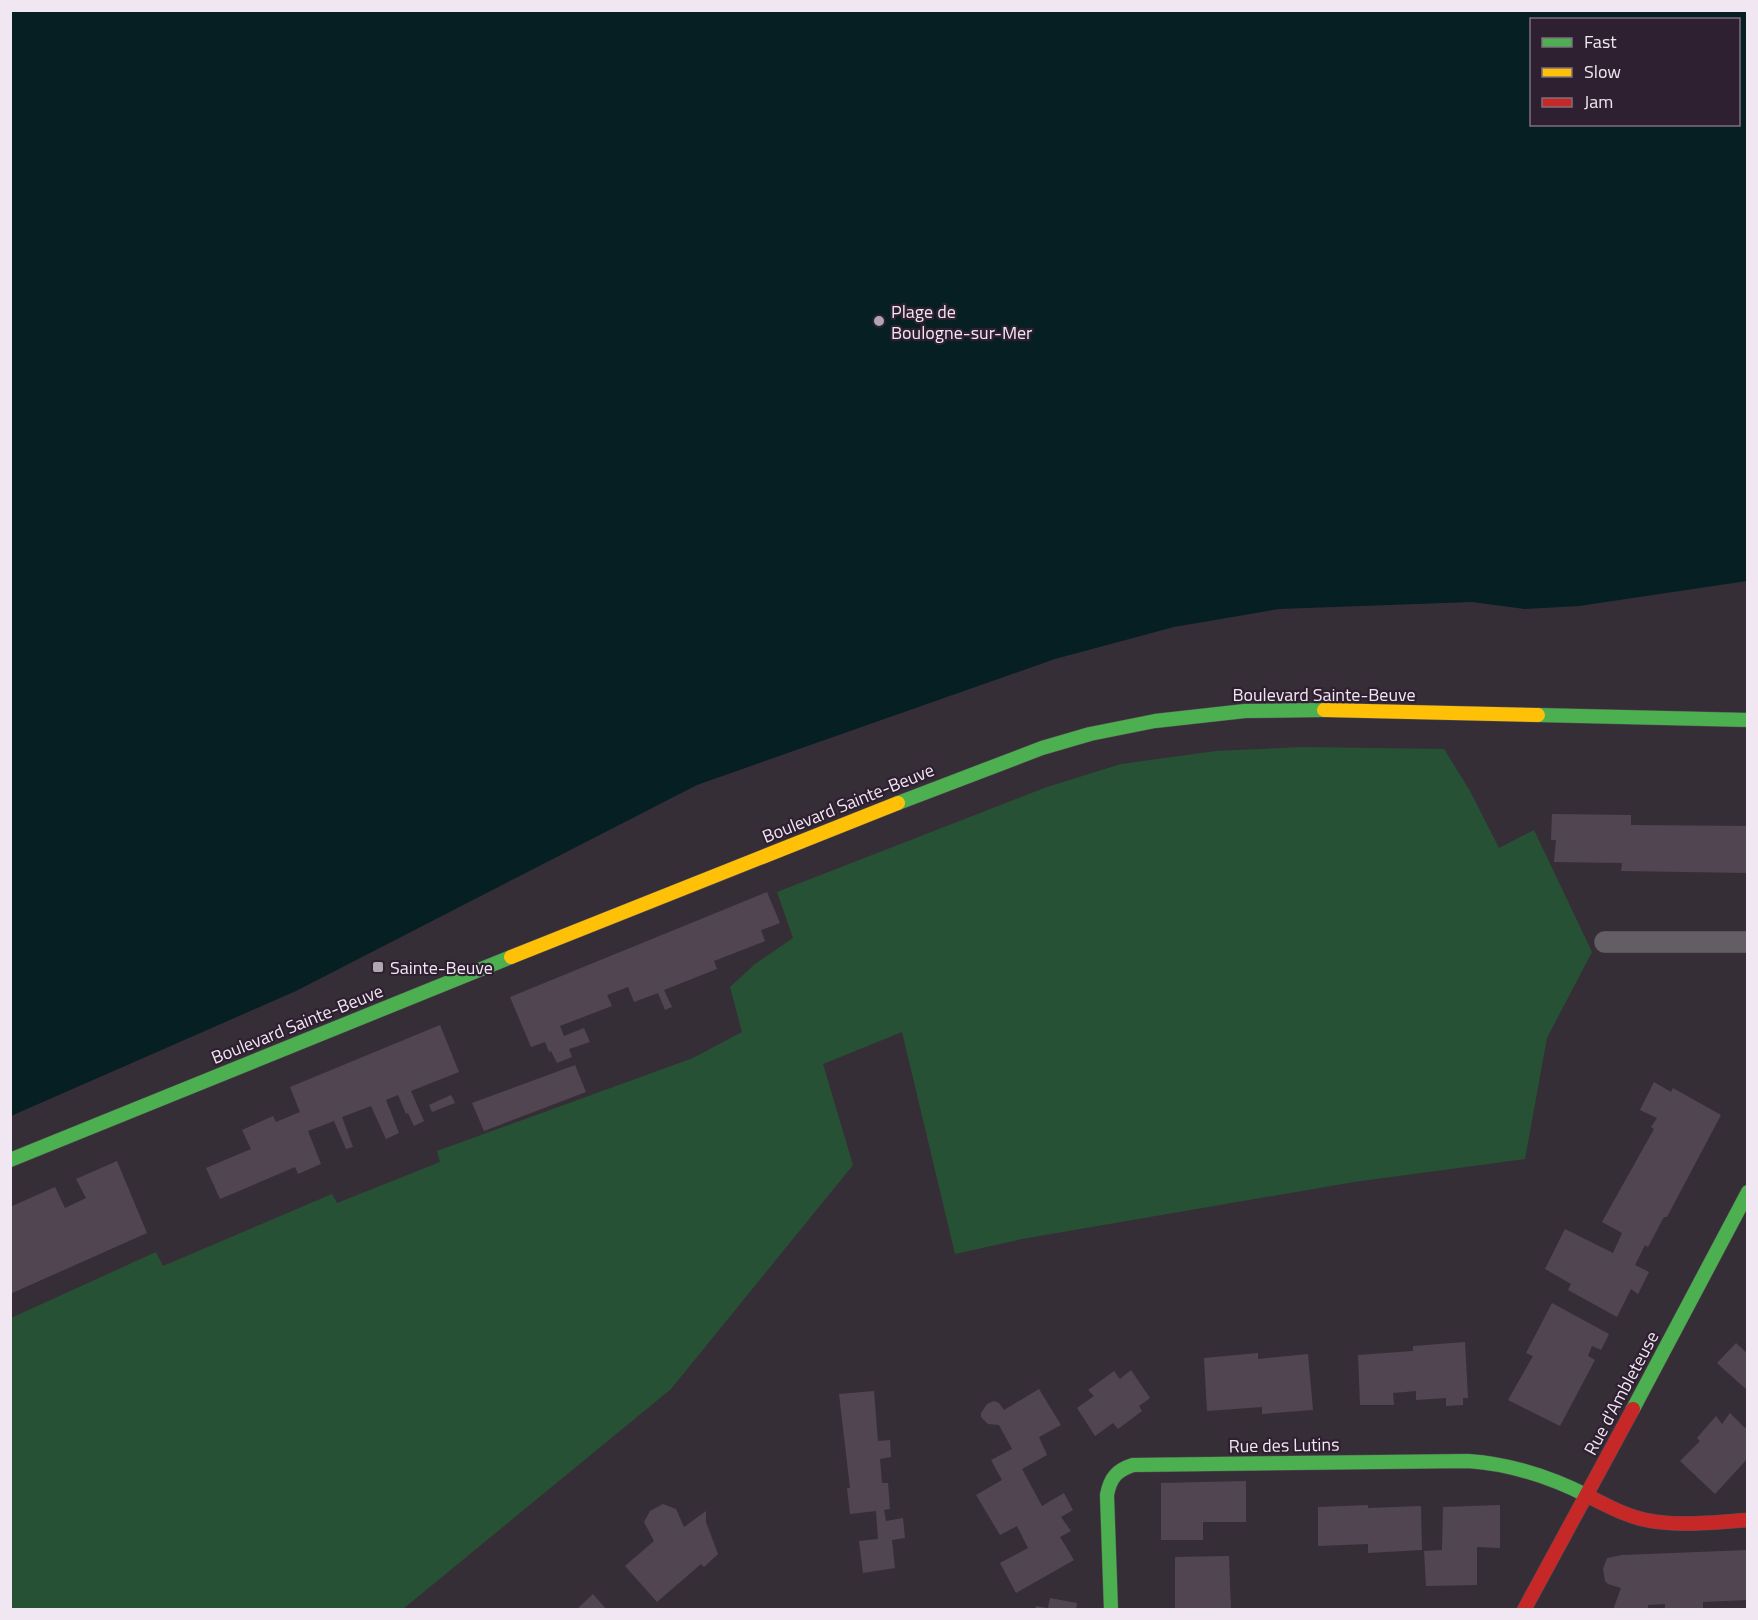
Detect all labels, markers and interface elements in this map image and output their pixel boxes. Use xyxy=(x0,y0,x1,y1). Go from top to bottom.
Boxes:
legend xyxy=(1530,18,1740,126)
text: Fast xyxy=(1584,28,1617,55)
text: Slow xyxy=(1584,58,1621,85)
text: Jam xyxy=(1584,88,1613,115)
place label: Plage de Boulogne-sur-Mer xyxy=(891,298,1032,346)
marker: Plage de Boulogne-sur-Mer xyxy=(872,314,886,328)
street label: Boulevard Sainte-Beuve xyxy=(1232,681,1416,708)
street label: Boulevard Sainte-Beuve xyxy=(758,756,938,850)
place label: Sainte-Beuve xyxy=(390,954,493,981)
marker: Sainte-Beuve xyxy=(371,960,385,974)
street label: Boulevard Sainte-Beuve xyxy=(207,977,387,1071)
street label: Rue d'Ambleteuse xyxy=(1577,1326,1665,1460)
street label: Rue des Lutins xyxy=(1228,1431,1340,1459)

